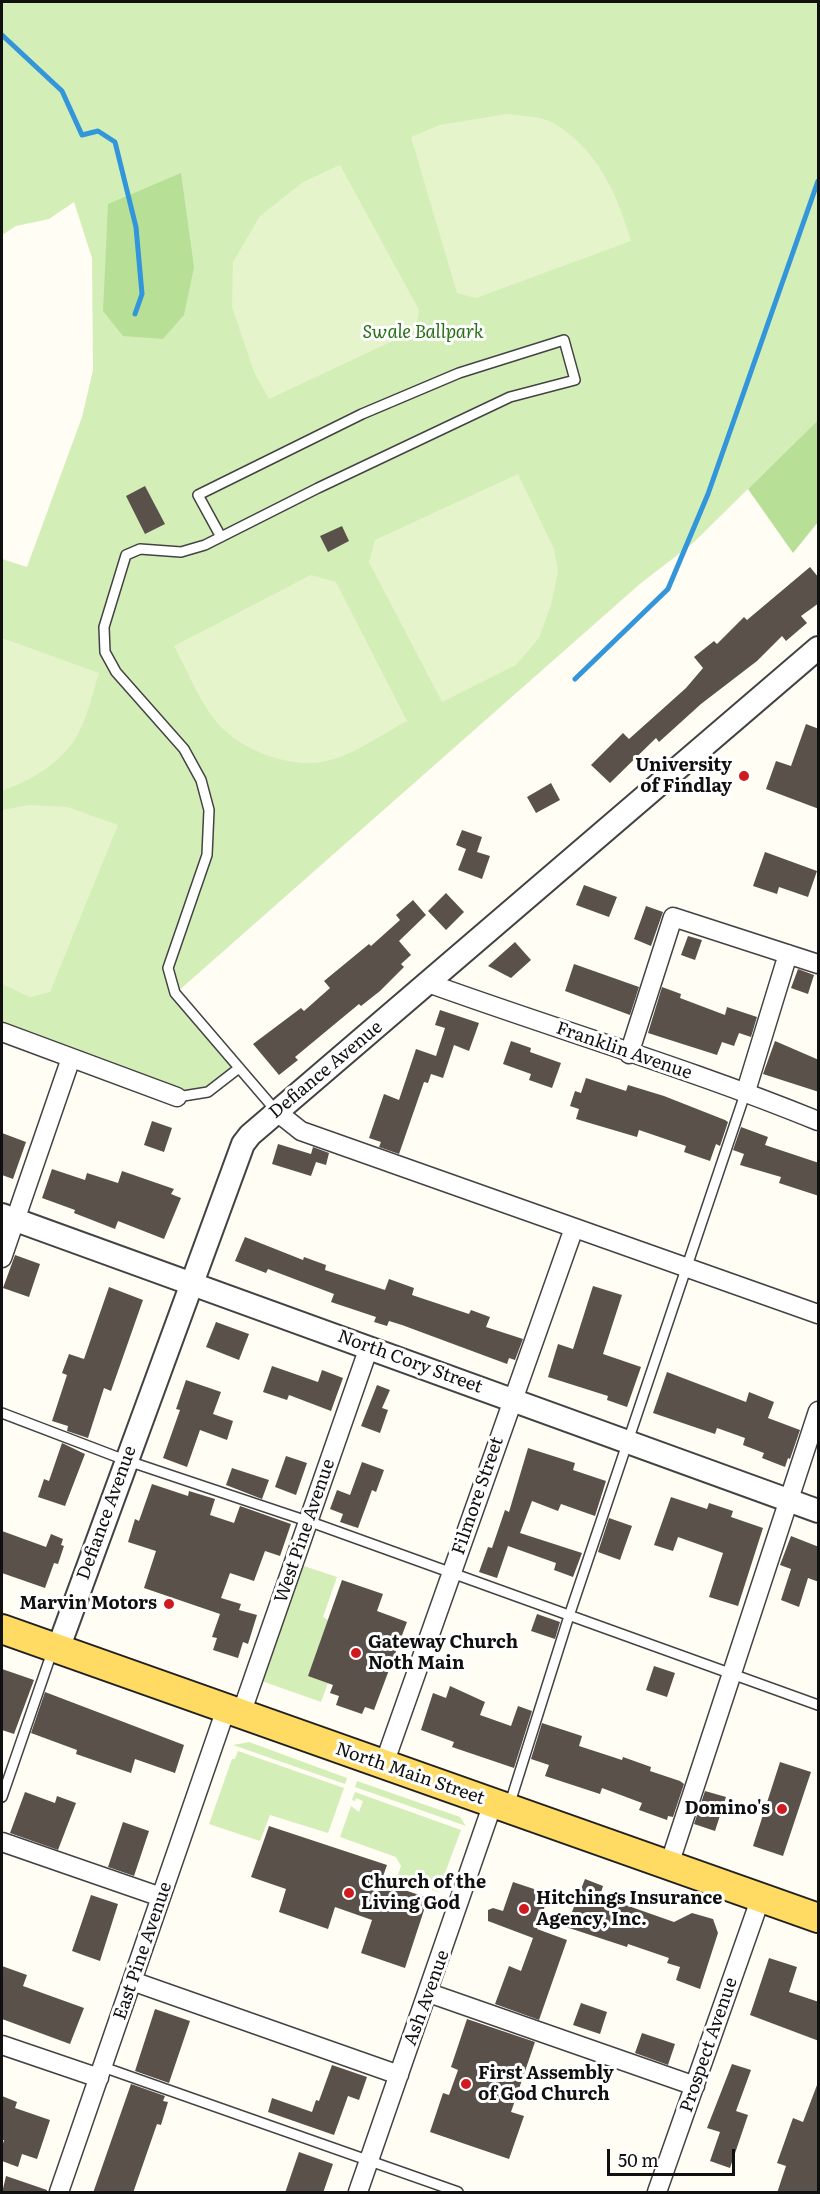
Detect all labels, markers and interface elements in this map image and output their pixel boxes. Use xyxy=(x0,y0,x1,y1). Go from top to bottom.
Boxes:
park label: Swale Ballpark xyxy=(362,322,484,344)
place label: University of Findlay xyxy=(635,755,732,798)
marker: University of Findlay xyxy=(737,769,751,783)
street label: Defiance Avenue xyxy=(265,1016,387,1124)
street label: Franklin Avenue xyxy=(553,1018,695,1084)
street label: North Cory Street xyxy=(335,1326,485,1398)
street label: Filmore Street xyxy=(448,1434,508,1558)
street label: Defiance Avenue xyxy=(73,1443,141,1583)
street label: West Pine Avenue xyxy=(270,1456,340,1606)
place label: Marvin Motors xyxy=(19,1593,157,1615)
marker: Marvin Motors xyxy=(162,1597,176,1611)
place label: Gateway Church Noth Main xyxy=(368,1632,518,1674)
marker: Gateway Church Noth Main xyxy=(349,1646,363,1660)
street label: North Main Street xyxy=(333,1738,487,1810)
place label: Domino's xyxy=(684,1798,770,1820)
marker: Domino's xyxy=(775,1802,789,1816)
place label: Church of the Living God xyxy=(361,1872,486,1914)
street label: East Pine Avenue xyxy=(109,1879,177,2023)
marker: Church of the Living God xyxy=(342,1886,356,1900)
place label: Hitchings Insurance Agency, Inc. xyxy=(536,1888,723,1930)
marker: Hitchings Insurance Agency, Inc. xyxy=(517,1902,531,1916)
street label: Ash Avenue xyxy=(400,1947,454,2049)
street label: Prospect Avenue xyxy=(676,1975,742,2115)
place label: First Assembly of God Church xyxy=(478,2063,614,2106)
marker: First Assembly of God Church xyxy=(459,2077,473,2091)
scale bar xyxy=(610,2137,738,2175)
text: 50 m xyxy=(618,2146,659,2173)

